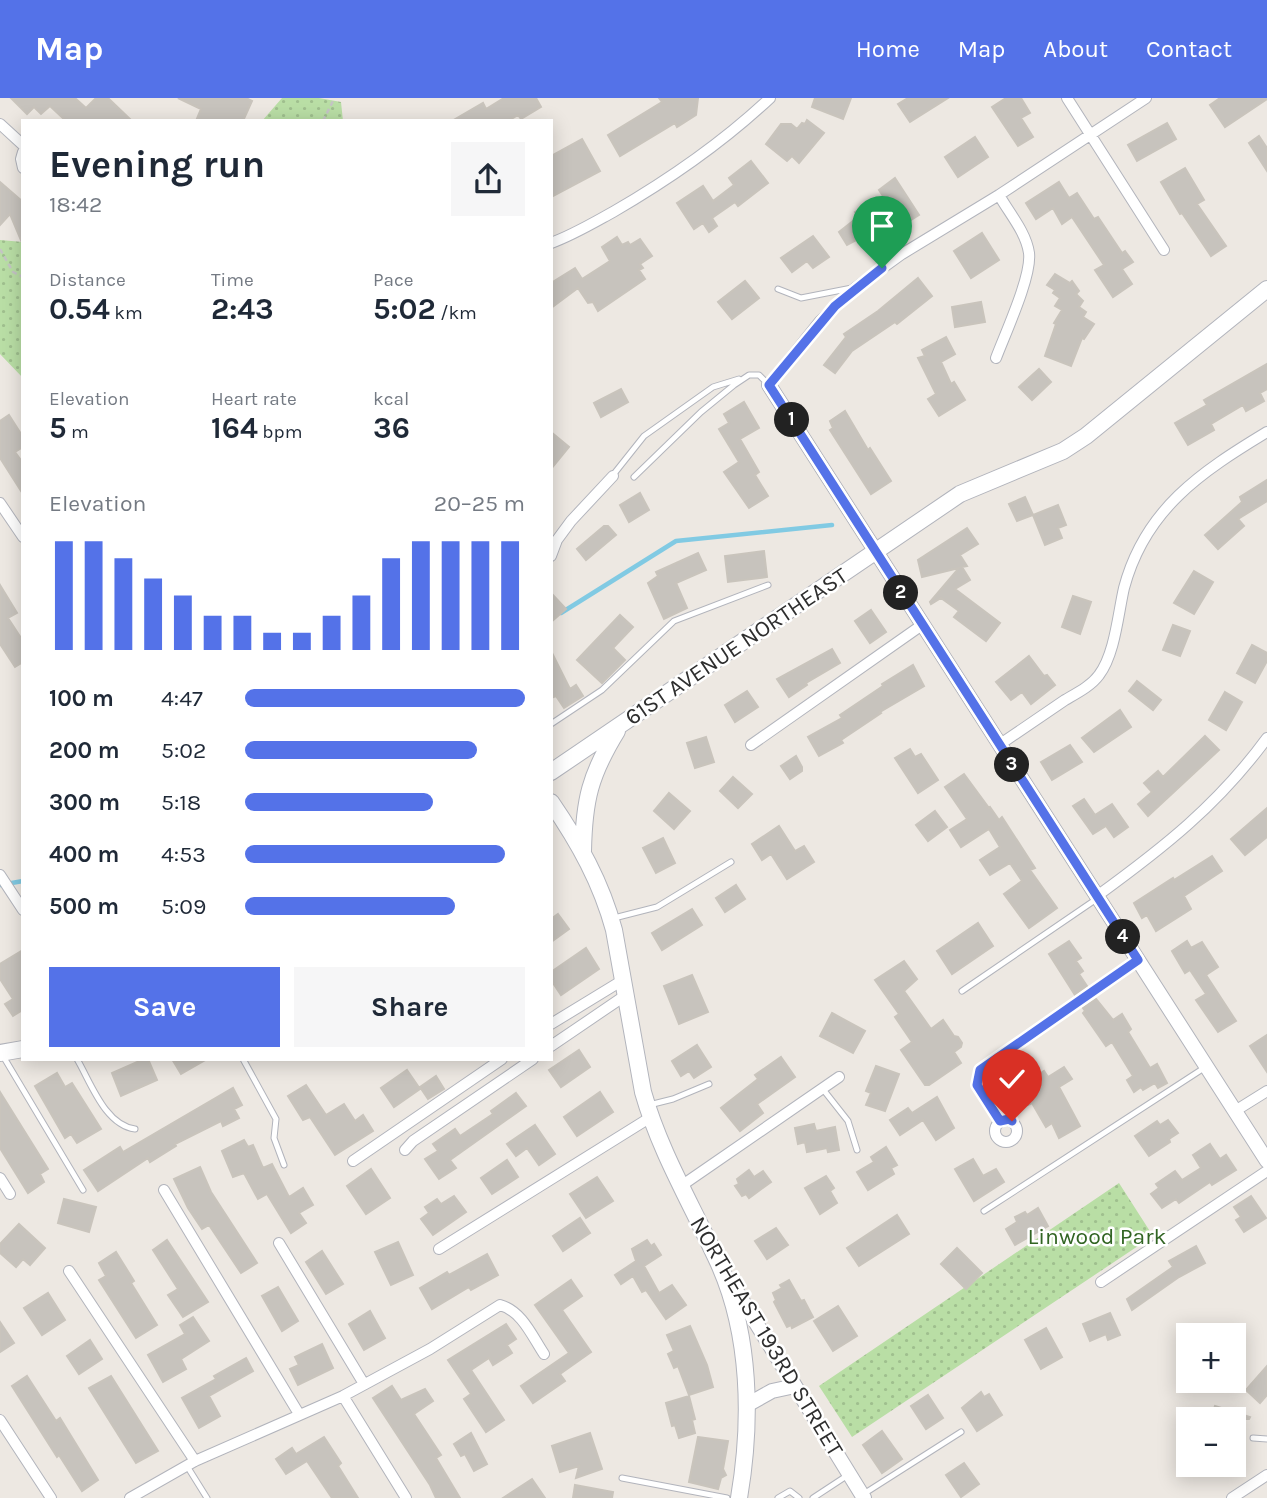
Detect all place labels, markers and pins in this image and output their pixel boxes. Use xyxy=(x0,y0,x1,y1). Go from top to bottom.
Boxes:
pin xyxy=(852,196,912,268)
pin: 1 xyxy=(774,402,810,438)
pin: 2 xyxy=(884,575,918,610)
pin: 3 xyxy=(995,748,1030,782)
pin: 4 xyxy=(1106,920,1140,954)
pin xyxy=(982,1049,1042,1121)

